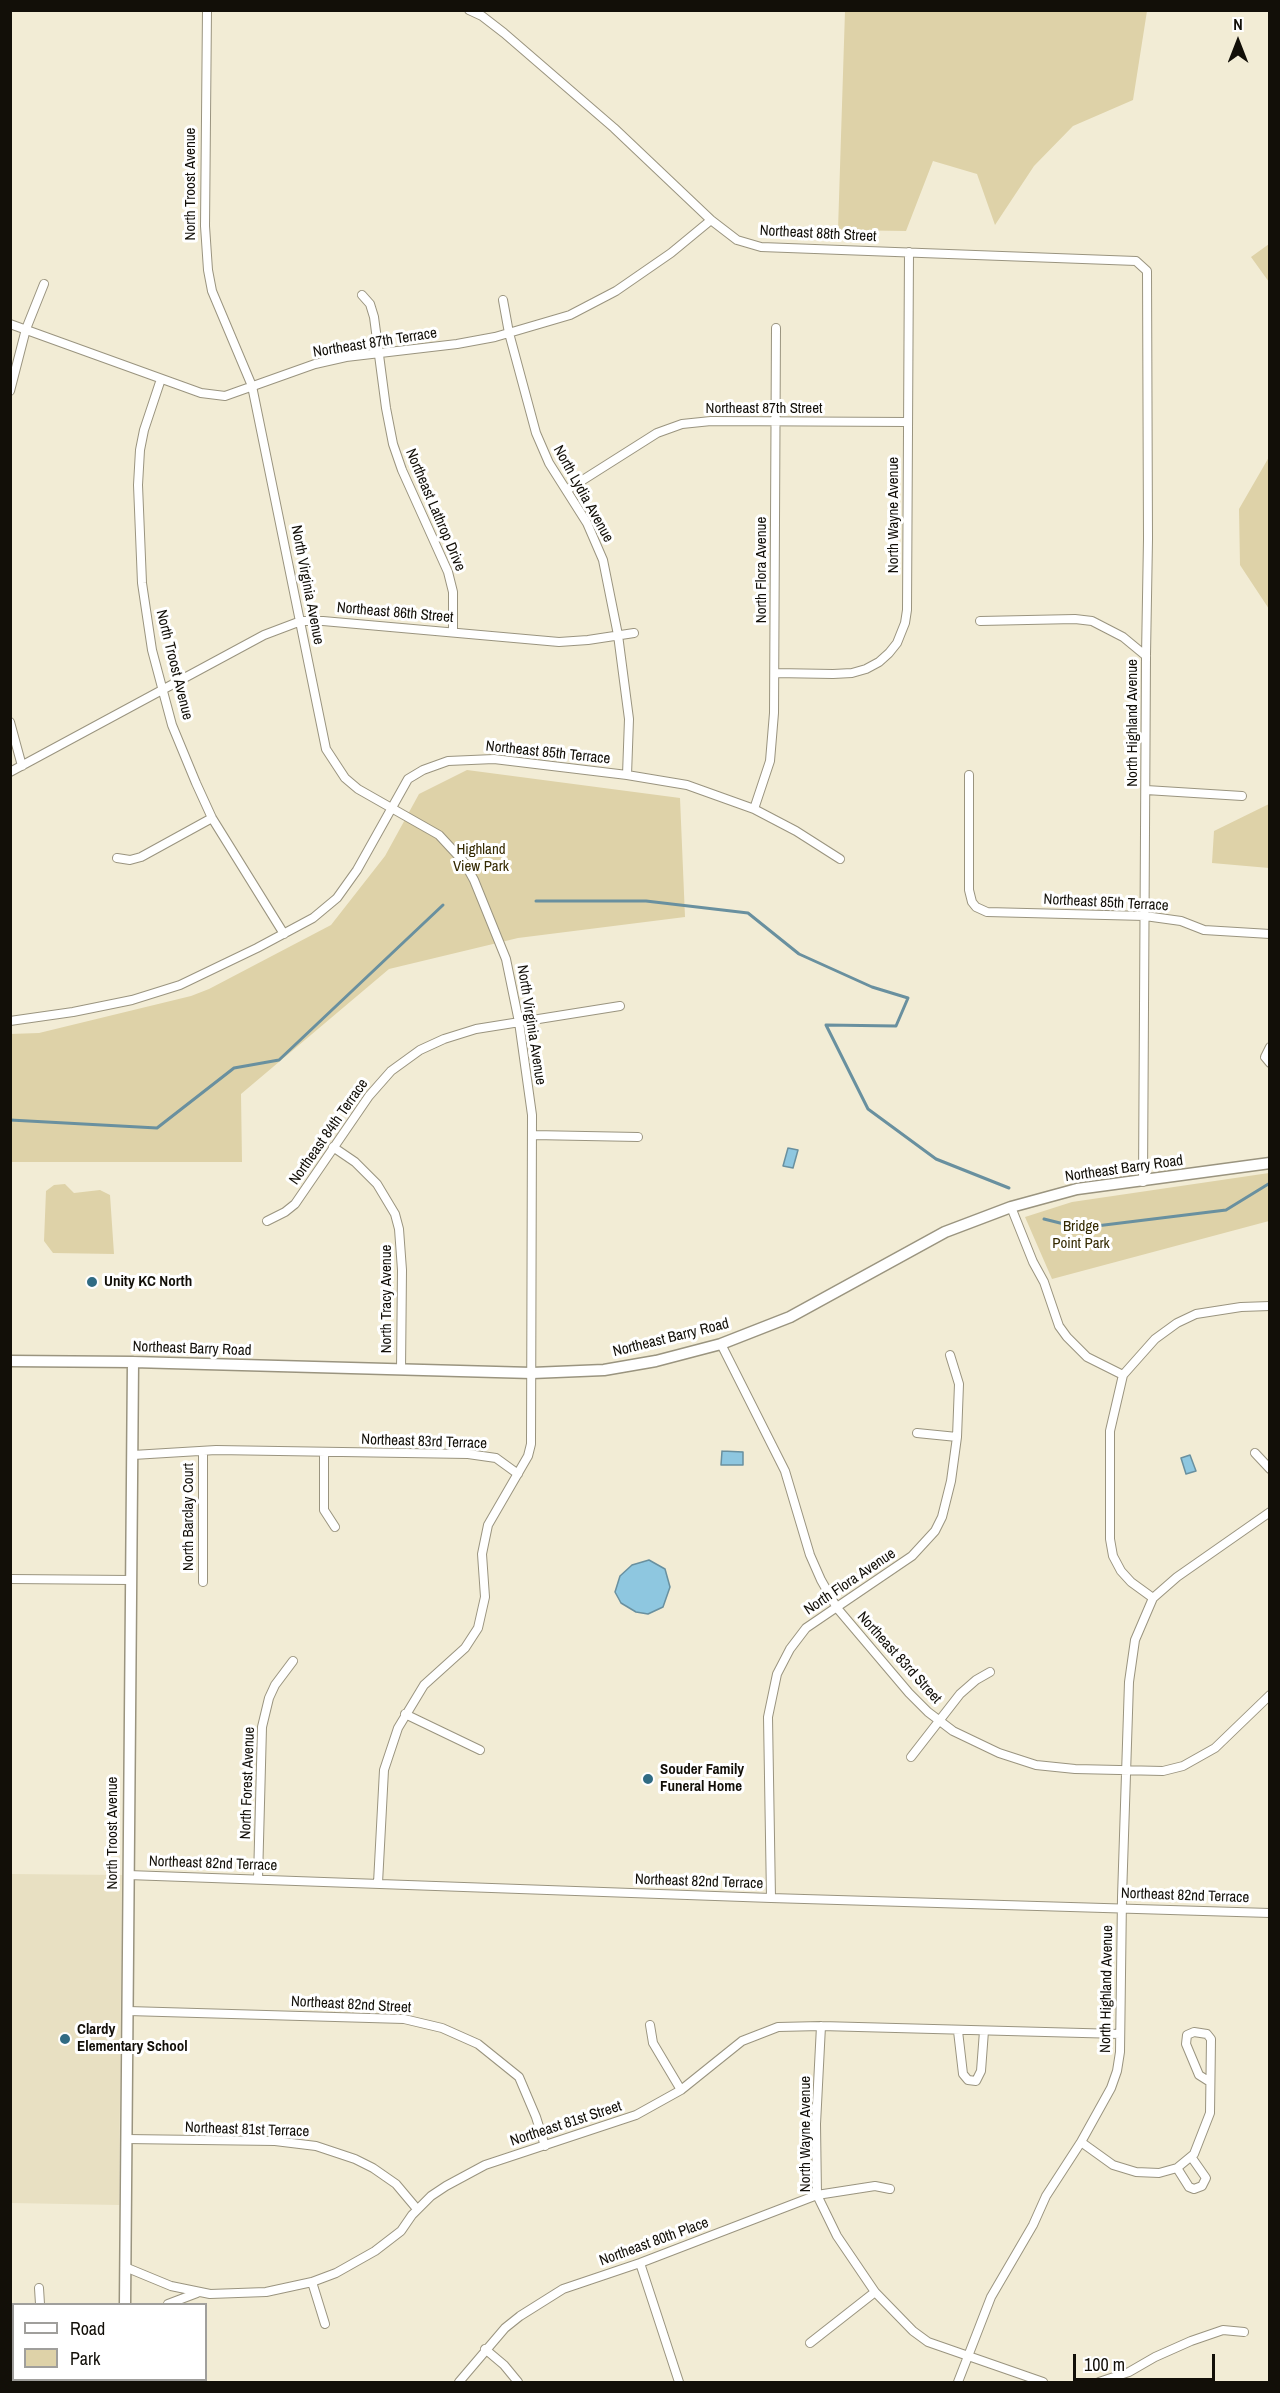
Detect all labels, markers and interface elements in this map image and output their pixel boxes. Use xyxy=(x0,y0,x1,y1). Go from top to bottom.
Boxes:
north arrow xyxy=(1208,12,1268,72)
text: N xyxy=(1233,13,1243,35)
street label: North Troost Avenue xyxy=(182,128,200,240)
street label: Northeast 88th Street xyxy=(759,222,877,246)
street label: Northeast 87th Terrace xyxy=(312,324,438,362)
street label: Northeast 87th Street xyxy=(706,400,822,418)
street label: North Lydia Avenue xyxy=(549,442,617,546)
street label: Northeast Lathrop Drive xyxy=(401,446,469,574)
street label: North Wayne Avenue xyxy=(885,457,903,573)
street label: North Flora Avenue xyxy=(753,517,771,623)
street label: North Virginia Avenue xyxy=(287,524,327,646)
street label: Northeast 86th Street xyxy=(336,599,454,627)
street label: North Troost Avenue xyxy=(152,608,196,722)
street label: North Highland Avenue xyxy=(1124,659,1142,787)
street label: Northeast 85th Terrace xyxy=(485,738,611,768)
park label: Highland View Park xyxy=(453,841,509,876)
street label: Northeast 85th Terrace xyxy=(1043,891,1169,915)
street label: North Virginia Avenue xyxy=(513,964,549,1086)
street label: Northeast 84th Terrace xyxy=(286,1076,372,1188)
street label: Northeast Barry Road xyxy=(1064,1152,1184,1186)
park label: Bridge Point Park xyxy=(1052,1218,1110,1253)
street label: North Tracy Avenue xyxy=(378,1245,396,1353)
place label: Unity KC North xyxy=(104,1273,192,1291)
marker: Unity KC North xyxy=(85,1275,99,1289)
street label: Northeast Barry Road xyxy=(611,1315,731,1361)
street label: Northeast Barry Road xyxy=(132,1338,252,1360)
street label: Northeast 83rd Terrace xyxy=(361,1431,487,1453)
street label: North Barclay Court xyxy=(180,1463,198,1571)
street label: North Flora Avenue xyxy=(801,1545,899,1619)
street label: Northeast 83rd Street xyxy=(853,1608,945,1708)
street label: North Forest Avenue xyxy=(237,1726,259,1840)
place label: Souder Family Funeral Home xyxy=(660,1761,744,1796)
marker: Souder Family Funeral Home xyxy=(641,1772,655,1786)
street label: North Troost Avenue xyxy=(104,1777,122,1889)
street label: Northeast 82nd Terrace xyxy=(148,1853,278,1875)
street label: Northeast 82nd Terrace xyxy=(634,1871,764,1893)
street label: Northeast 82nd Terrace xyxy=(1120,1885,1250,1907)
street label: North Highland Avenue xyxy=(1097,1925,1117,2053)
street label: Northeast 82nd Street xyxy=(290,1993,412,2017)
place label: Clardy Elementary School xyxy=(77,2021,188,2056)
marker: Clardy Elementary School xyxy=(58,2032,72,2046)
street label: North Wayne Avenue xyxy=(797,2076,815,2192)
street label: Northeast 81st Street xyxy=(508,2097,624,2151)
street label: Northeast 81st Terrace xyxy=(185,2119,309,2141)
street label: Northeast 80th Place xyxy=(597,2214,711,2270)
legend xyxy=(12,2303,207,2381)
text: Road xyxy=(70,2316,105,2341)
scale bar xyxy=(1076,2342,1218,2380)
text: Park xyxy=(70,2346,100,2371)
text: 100 m xyxy=(1084,2352,1125,2377)

